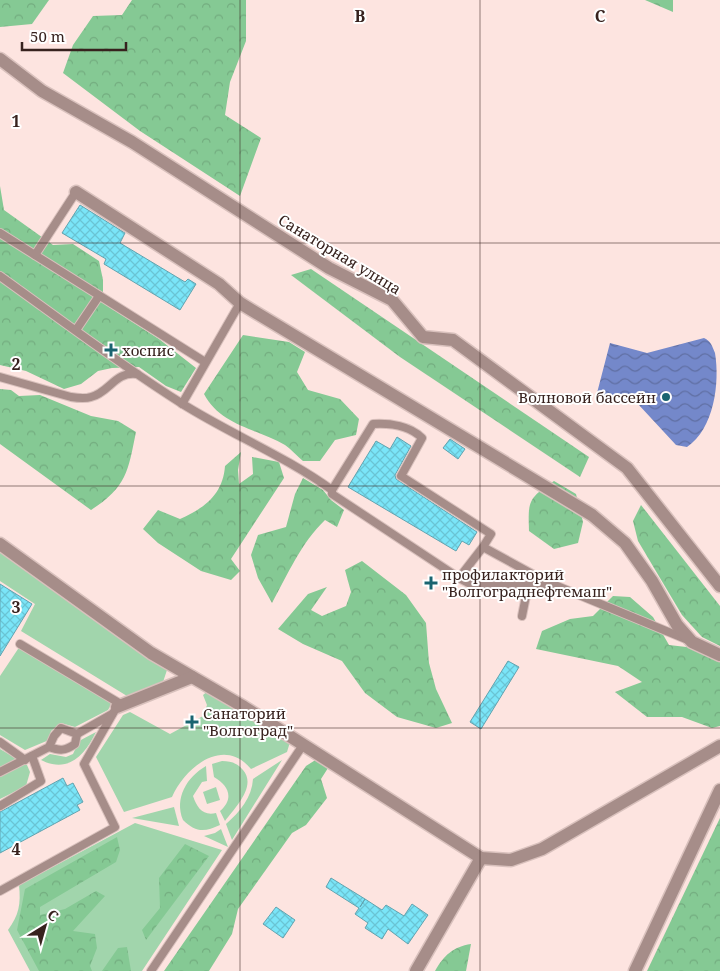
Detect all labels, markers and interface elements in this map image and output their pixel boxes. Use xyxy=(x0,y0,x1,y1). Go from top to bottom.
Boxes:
text: B xyxy=(355,5,366,27)
text: C xyxy=(595,5,606,27)
scale bar xyxy=(22,20,126,52)
text: 50 m xyxy=(30,26,65,46)
text: 1 xyxy=(11,110,21,132)
street label: Санаторная улица xyxy=(275,209,405,299)
place label: хоспис xyxy=(122,340,174,360)
marker: хоспис xyxy=(104,343,118,357)
text: 2 xyxy=(11,353,21,375)
place label: Волновой бассейн xyxy=(518,387,656,407)
marker: Волновой бассейн xyxy=(660,391,672,403)
place label: профилакторий "Волгограднефтемаш" xyxy=(442,564,612,601)
marker: профилакторий "Волгограднефтемаш" xyxy=(424,576,438,590)
text: 3 xyxy=(11,596,21,618)
place label: Санаторий "Волгоград" xyxy=(203,703,293,740)
marker: Санаторий "Волгоград" xyxy=(185,715,199,729)
text: 4 xyxy=(11,838,21,860)
north arrow xyxy=(20,901,70,951)
text: С xyxy=(44,905,63,926)

